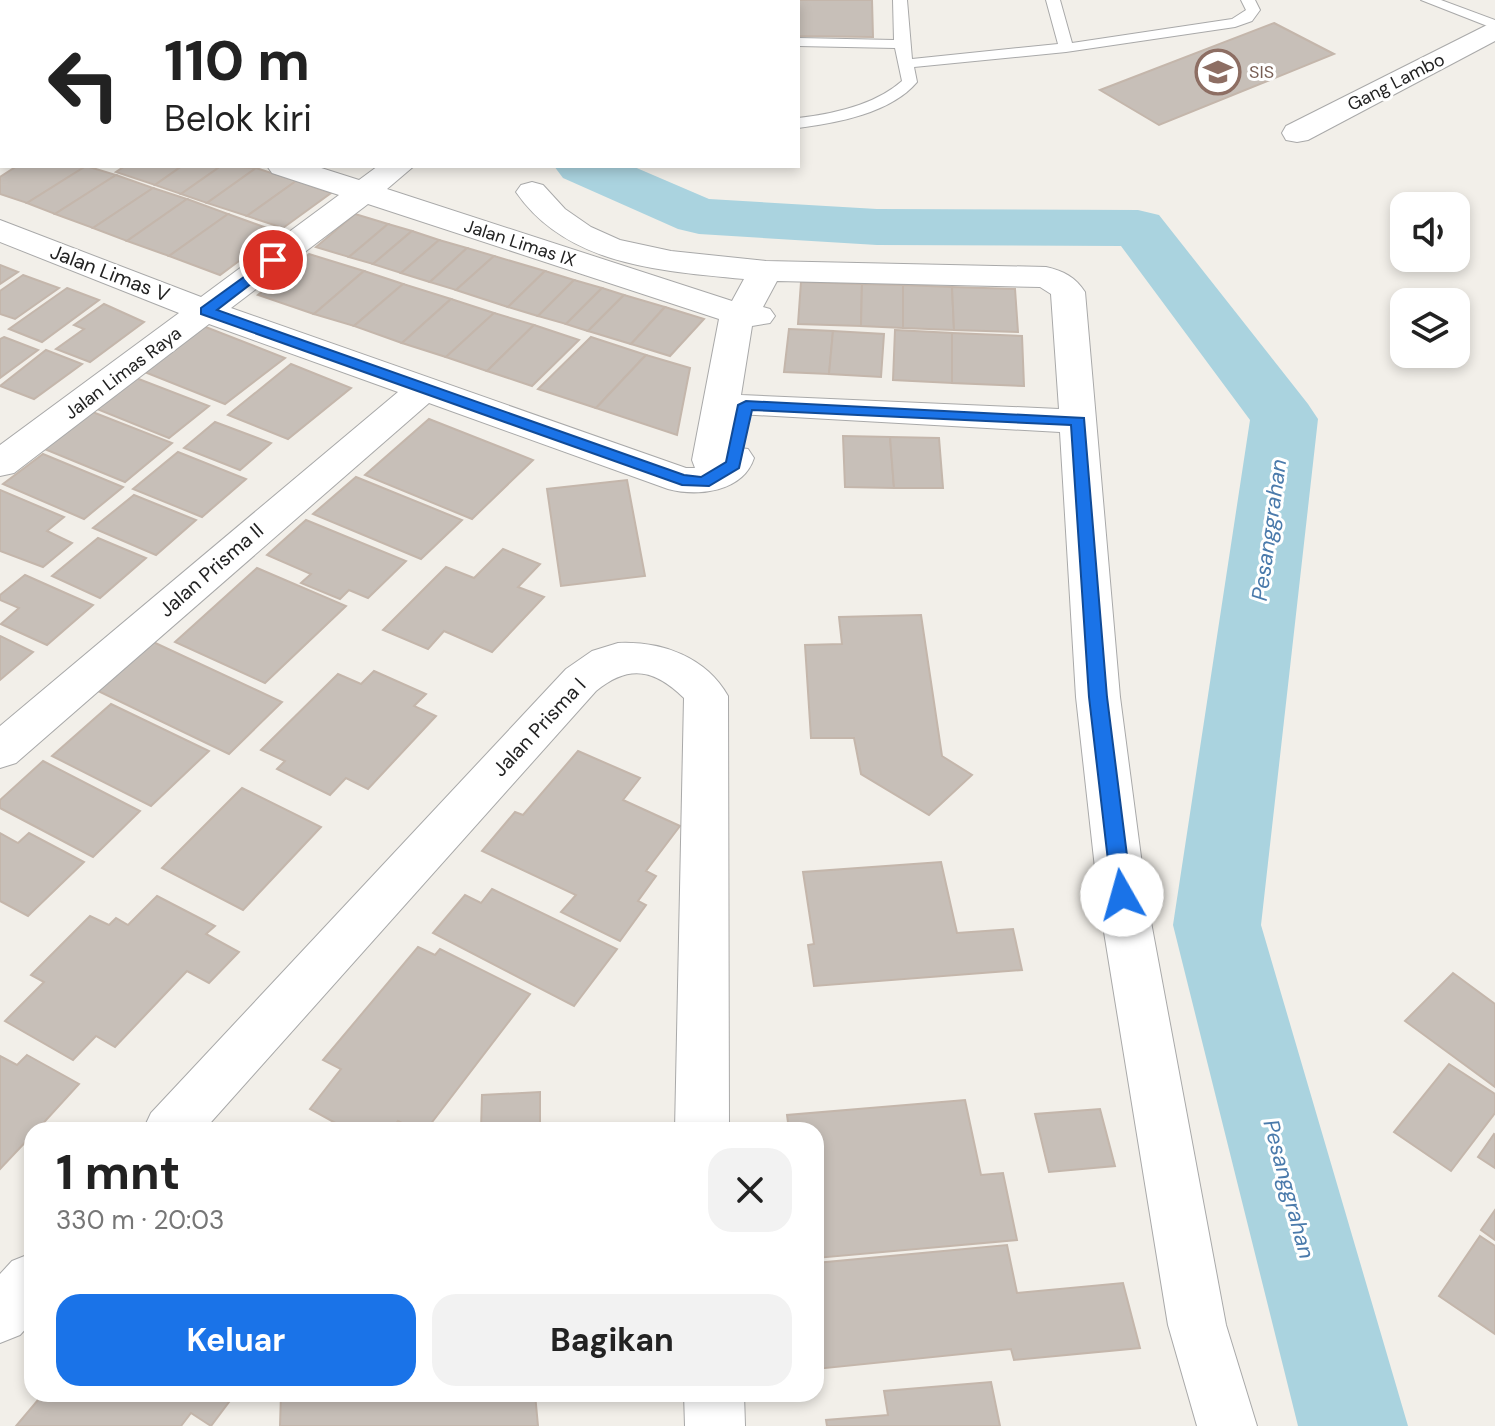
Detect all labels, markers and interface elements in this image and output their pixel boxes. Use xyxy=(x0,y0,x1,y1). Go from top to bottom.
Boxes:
text: 110 m xyxy=(164,24,310,97)
icon: left xyxy=(32,32,136,136)
street label: Gang Lambo xyxy=(1343,47,1449,117)
school or university icon: SIS xyxy=(1194,48,1242,96)
place label: SIS xyxy=(1249,60,1274,84)
text: Belok kiri xyxy=(164,95,312,142)
map controls xyxy=(1390,192,1470,368)
button: sound xyxy=(1390,192,1470,272)
street label: Jalan Limas IX xyxy=(461,214,579,272)
pin xyxy=(239,226,307,294)
street label: Jalan Limas V xyxy=(47,238,173,308)
icon: arrive xyxy=(251,238,295,282)
button: layers xyxy=(1390,288,1470,368)
street label: Jalan Limas Raya xyxy=(60,321,186,425)
water label: Pesanggrahan xyxy=(1245,457,1293,603)
street label: Jalan Prisma II xyxy=(153,517,269,623)
street label: Jalan Prisma I xyxy=(487,672,591,782)
position arrow xyxy=(1080,853,1164,937)
water label: Pesanggrahan xyxy=(1256,1116,1322,1262)
text: 1 mnt xyxy=(56,1141,180,1204)
button: close xyxy=(708,1148,792,1232)
text: 330 m · 20:03 xyxy=(56,1203,224,1237)
button: Keluar xyxy=(56,1294,416,1386)
button: Bagikan xyxy=(432,1294,792,1386)

